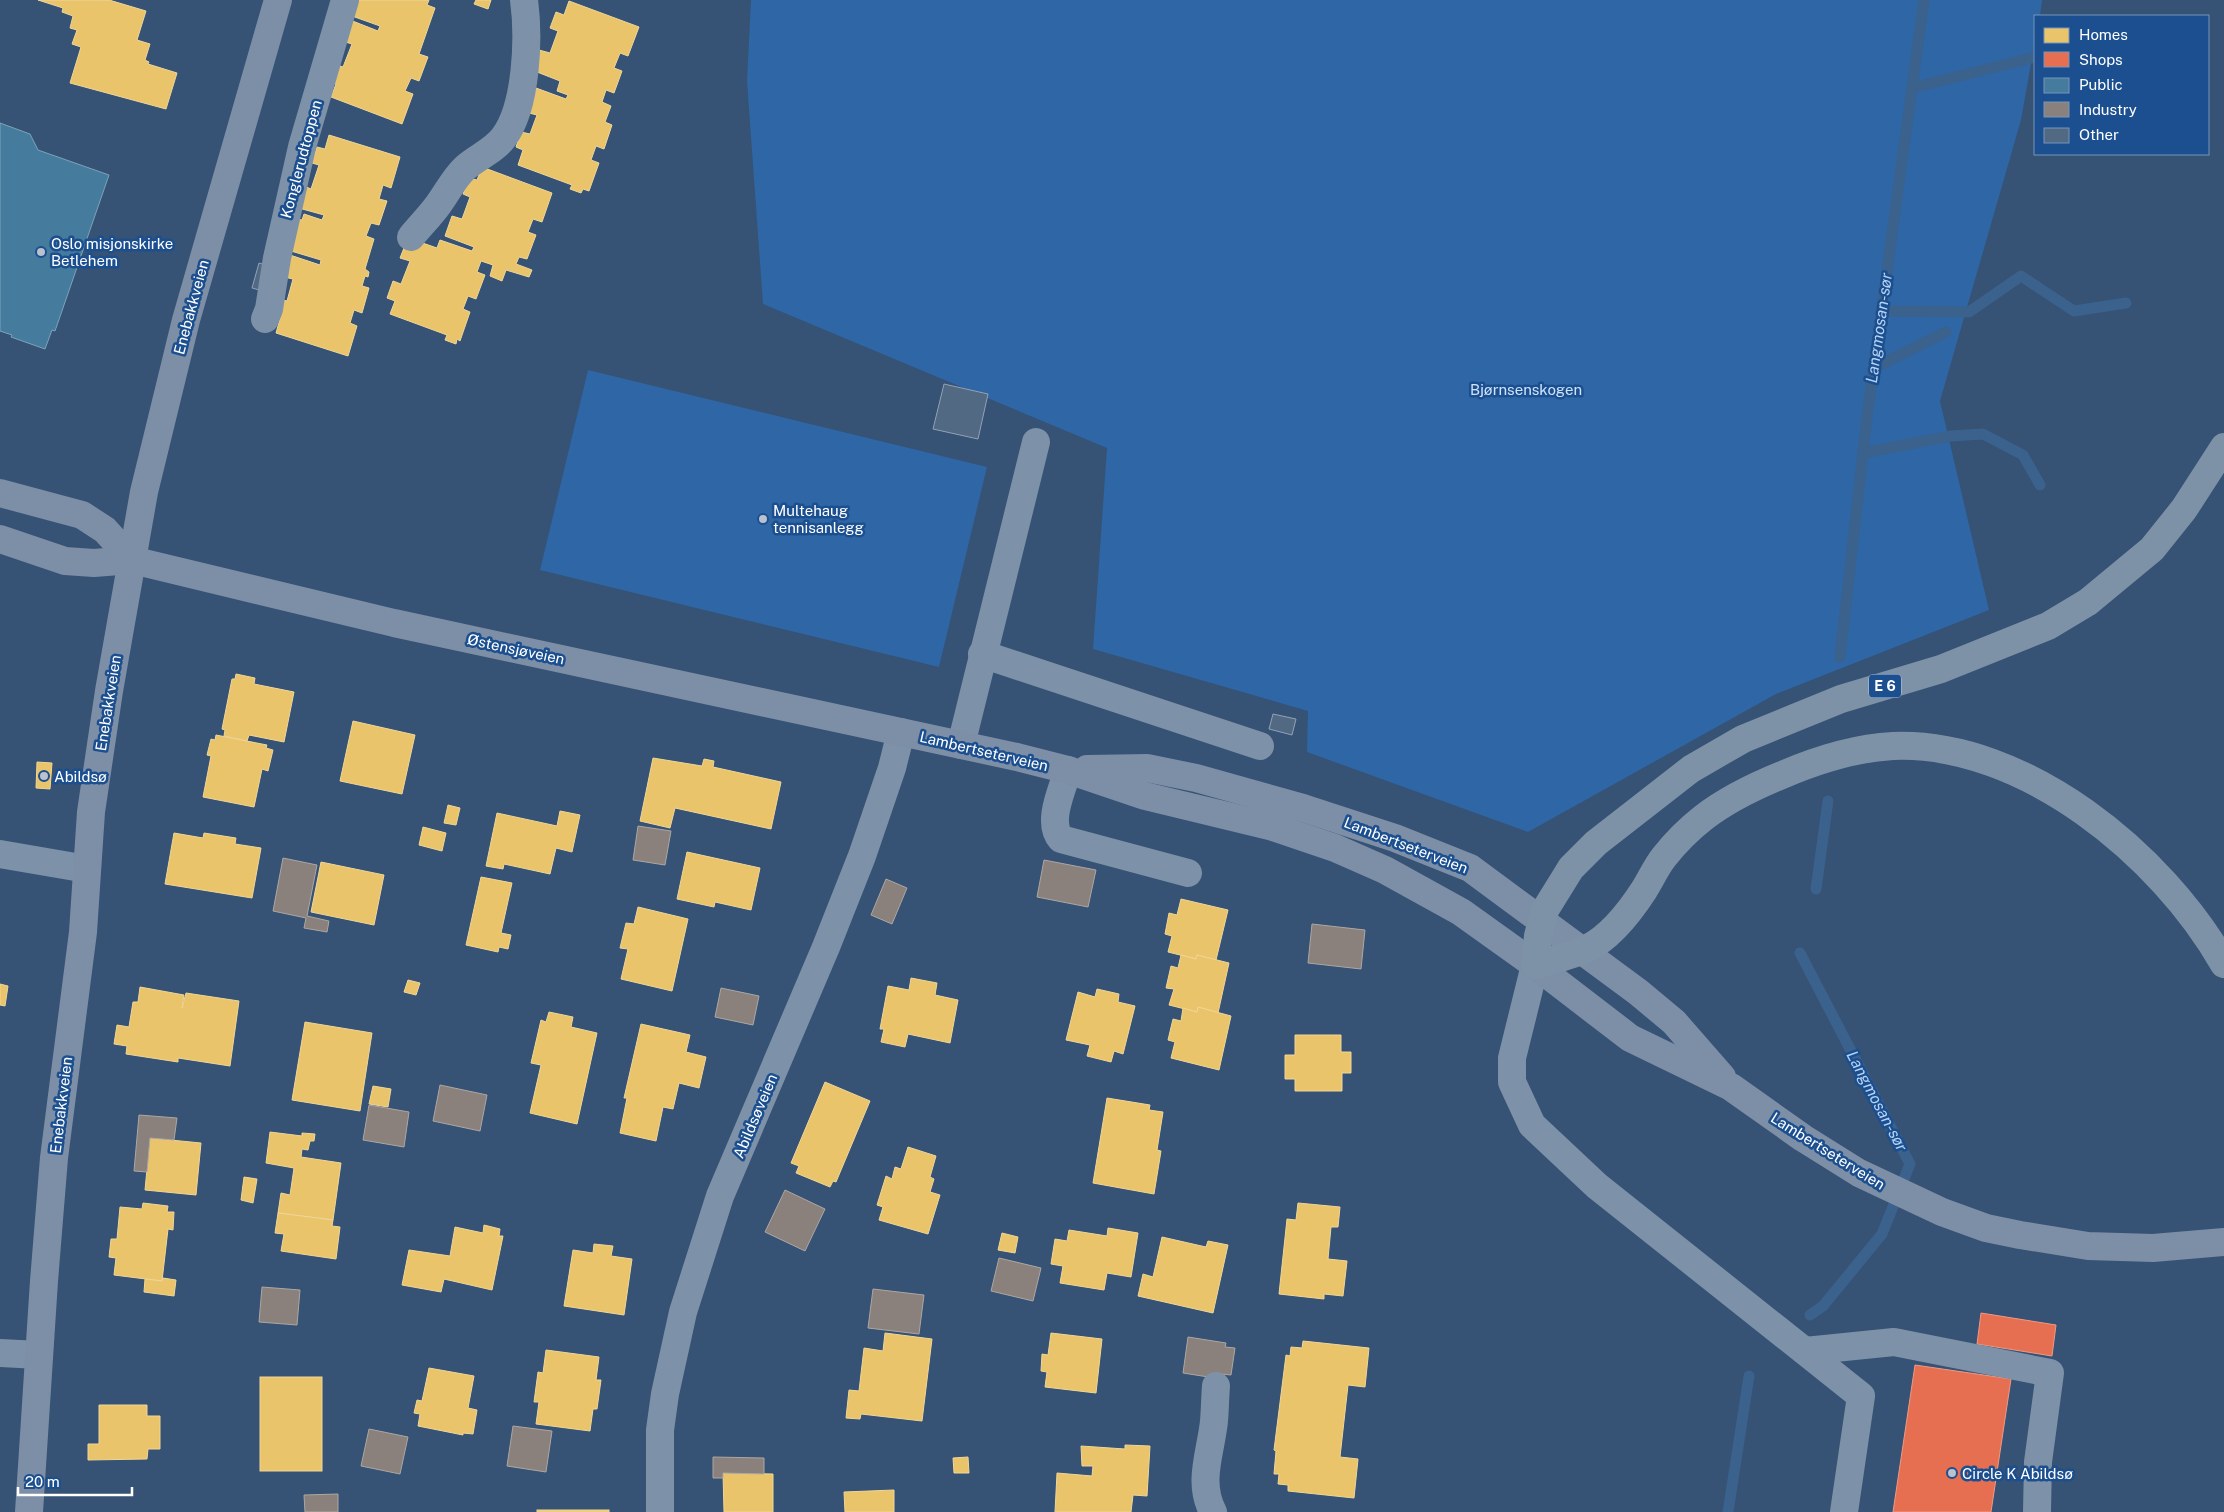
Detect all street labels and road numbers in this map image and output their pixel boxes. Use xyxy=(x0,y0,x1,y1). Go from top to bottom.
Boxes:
street label: Konglerudtoppen xyxy=(277,98,325,220)
street label: Enebakkveien xyxy=(170,258,212,356)
street label: Østensjøveien xyxy=(466,630,566,668)
street label: Enebakkveien xyxy=(92,654,124,752)
road number: E 6 xyxy=(1869,674,1901,698)
street label: Lambertseterveien xyxy=(918,728,1050,774)
street label: Lambertseterveien xyxy=(1342,814,1470,876)
street label: Enebakkveien xyxy=(47,1056,75,1154)
street label: Abildsøveien xyxy=(730,1071,780,1161)
street label: Lambertseterveien xyxy=(1768,1109,1888,1193)

